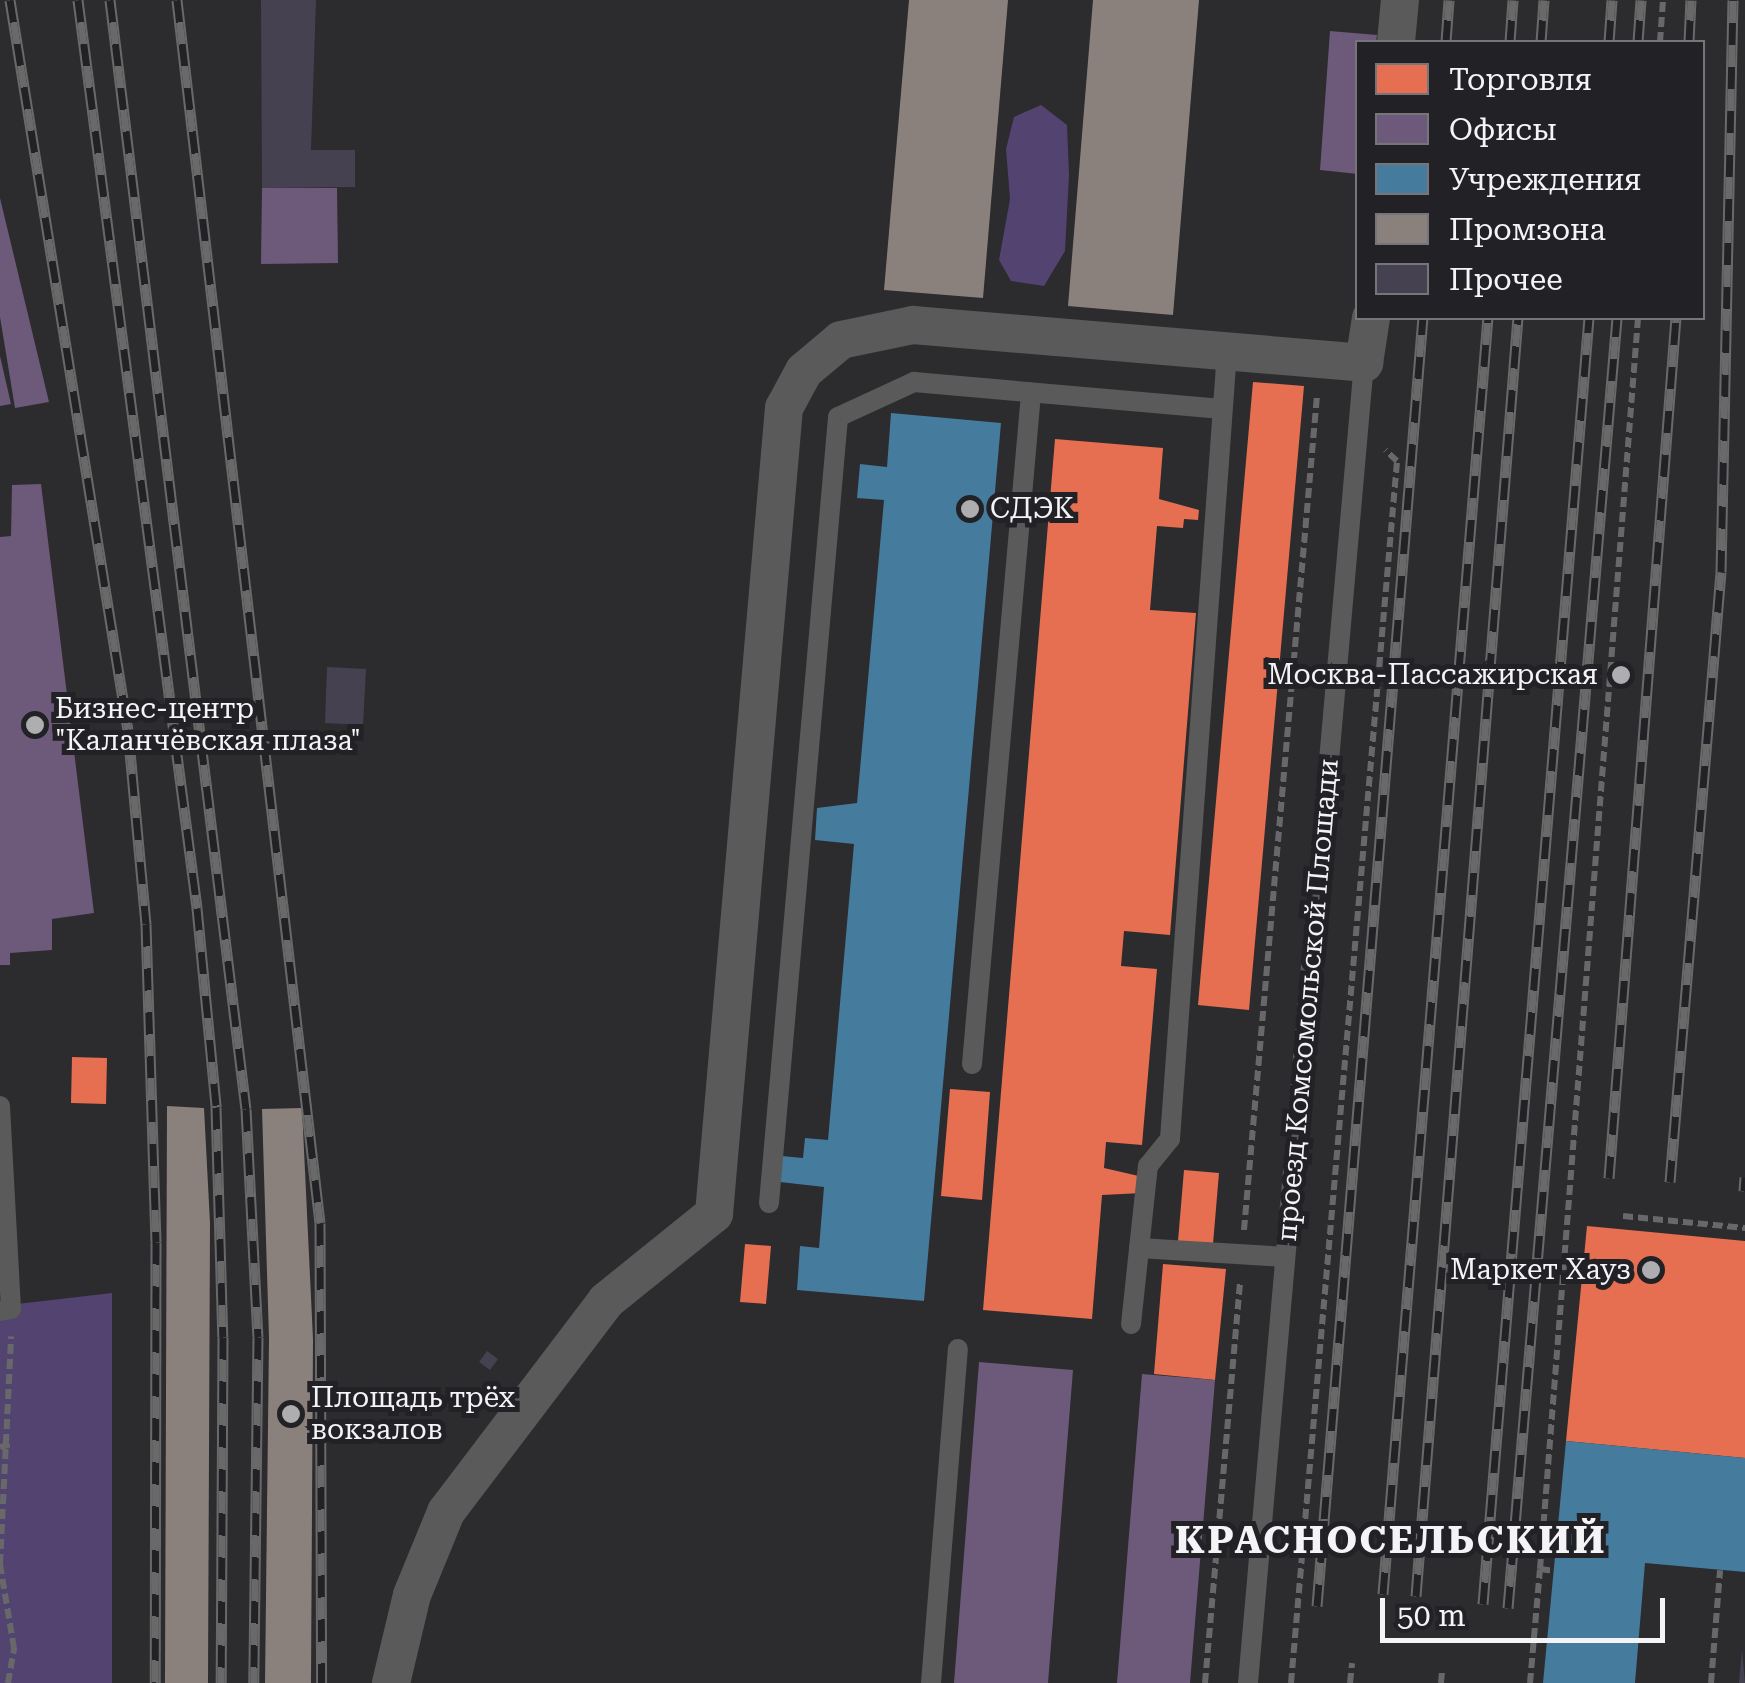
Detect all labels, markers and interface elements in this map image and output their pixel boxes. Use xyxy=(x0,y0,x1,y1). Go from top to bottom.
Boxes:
legend xyxy=(1355,40,1705,320)
text: Торговля xyxy=(1449,62,1592,97)
text: Офисы xyxy=(1449,112,1557,147)
text: Учреждения xyxy=(1449,162,1641,197)
text: Промзона xyxy=(1449,212,1606,247)
text: Прочее xyxy=(1449,262,1563,297)
place label: СДЭК xyxy=(990,492,1074,526)
marker: СДЭК xyxy=(959,498,981,520)
place label: Москва-Пассажирская xyxy=(1267,658,1598,692)
marker: Москва-Пассажирская xyxy=(1608,662,1634,688)
place label: Бизнес-центр "Каланчёвская плаза" xyxy=(55,692,361,758)
marker: Бизнес-центр "Каланчёвская плаза" xyxy=(24,714,46,736)
street label: проезд Комсомольской Площади xyxy=(1270,757,1346,1243)
place label: Маркет Хауз xyxy=(1450,1253,1631,1287)
marker: Маркет Хауз xyxy=(1640,1259,1662,1281)
place label: Площадь трёх вокзалов xyxy=(311,1381,515,1447)
marker: Площадь трёх вокзалов xyxy=(280,1403,302,1425)
district label: КРАСНОСЕЛЬСКИЙ xyxy=(1175,1518,1607,1564)
scale bar xyxy=(1385,1578,1670,1640)
text: 50 m xyxy=(1397,1598,1466,1633)

